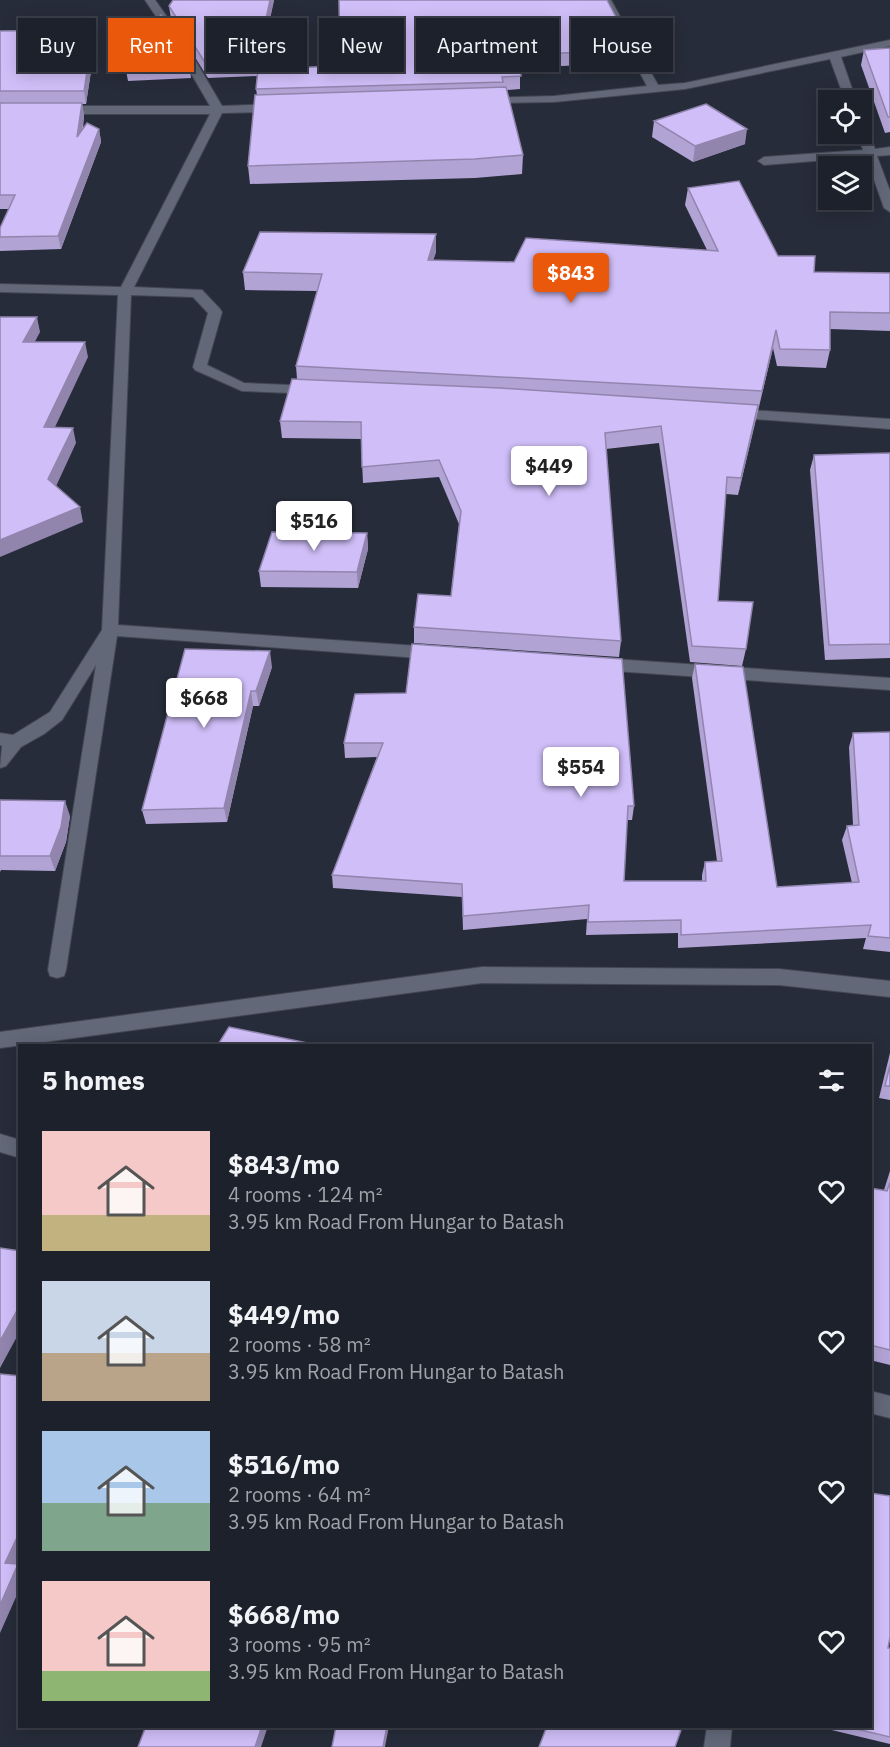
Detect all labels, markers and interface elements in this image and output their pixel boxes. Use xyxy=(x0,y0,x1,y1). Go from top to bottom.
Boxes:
chip: Buy xyxy=(18,18,96,72)
chip: Rent xyxy=(108,18,194,72)
chip: Filters xyxy=(206,18,307,72)
chip: New xyxy=(319,18,404,72)
chip: Apartment xyxy=(416,18,559,72)
chip: House xyxy=(571,18,673,72)
map controls xyxy=(818,90,872,210)
button: locate xyxy=(818,90,872,144)
button: layers xyxy=(818,156,872,210)
pin: $843 xyxy=(535,253,607,304)
text: $843 xyxy=(547,259,595,286)
pin: $449 xyxy=(513,446,585,497)
text: $449 xyxy=(525,452,573,479)
pin: $516 xyxy=(278,501,350,552)
text: $516 xyxy=(290,507,338,534)
pin: $668 xyxy=(168,678,240,729)
text: $668 xyxy=(180,684,228,711)
pin: $554 xyxy=(545,747,617,798)
text: $554 xyxy=(557,753,605,780)
text: 5 homes xyxy=(42,1063,145,1097)
icon: filters xyxy=(815,1064,848,1097)
text: $843/mo xyxy=(228,1147,340,1181)
icon: home xyxy=(90,1155,162,1227)
icon: heart xyxy=(815,1175,848,1208)
text: 4 rooms · 124 m² xyxy=(228,1181,383,1208)
text: 3.95 km Road From Hungar to Batash xyxy=(228,1208,564,1235)
text: $449/mo xyxy=(228,1297,340,1331)
icon: home xyxy=(90,1305,162,1377)
icon: heart xyxy=(815,1325,848,1358)
text: 2 rooms · 58 m² xyxy=(228,1331,371,1358)
text: 3.95 km Road From Hungar to Batash xyxy=(228,1358,564,1385)
text: $516/mo xyxy=(228,1447,340,1481)
icon: home xyxy=(90,1455,162,1527)
icon: heart xyxy=(815,1475,848,1508)
text: 2 rooms · 64 m² xyxy=(228,1481,371,1508)
text: 3.95 km Road From Hungar to Batash xyxy=(228,1508,564,1535)
text: $668/mo xyxy=(228,1597,340,1631)
icon: home xyxy=(90,1605,162,1677)
icon: heart xyxy=(815,1625,848,1658)
text: 3 rooms · 95 m² xyxy=(228,1631,371,1658)
text: 3.95 km Road From Hungar to Batash xyxy=(228,1658,564,1685)

